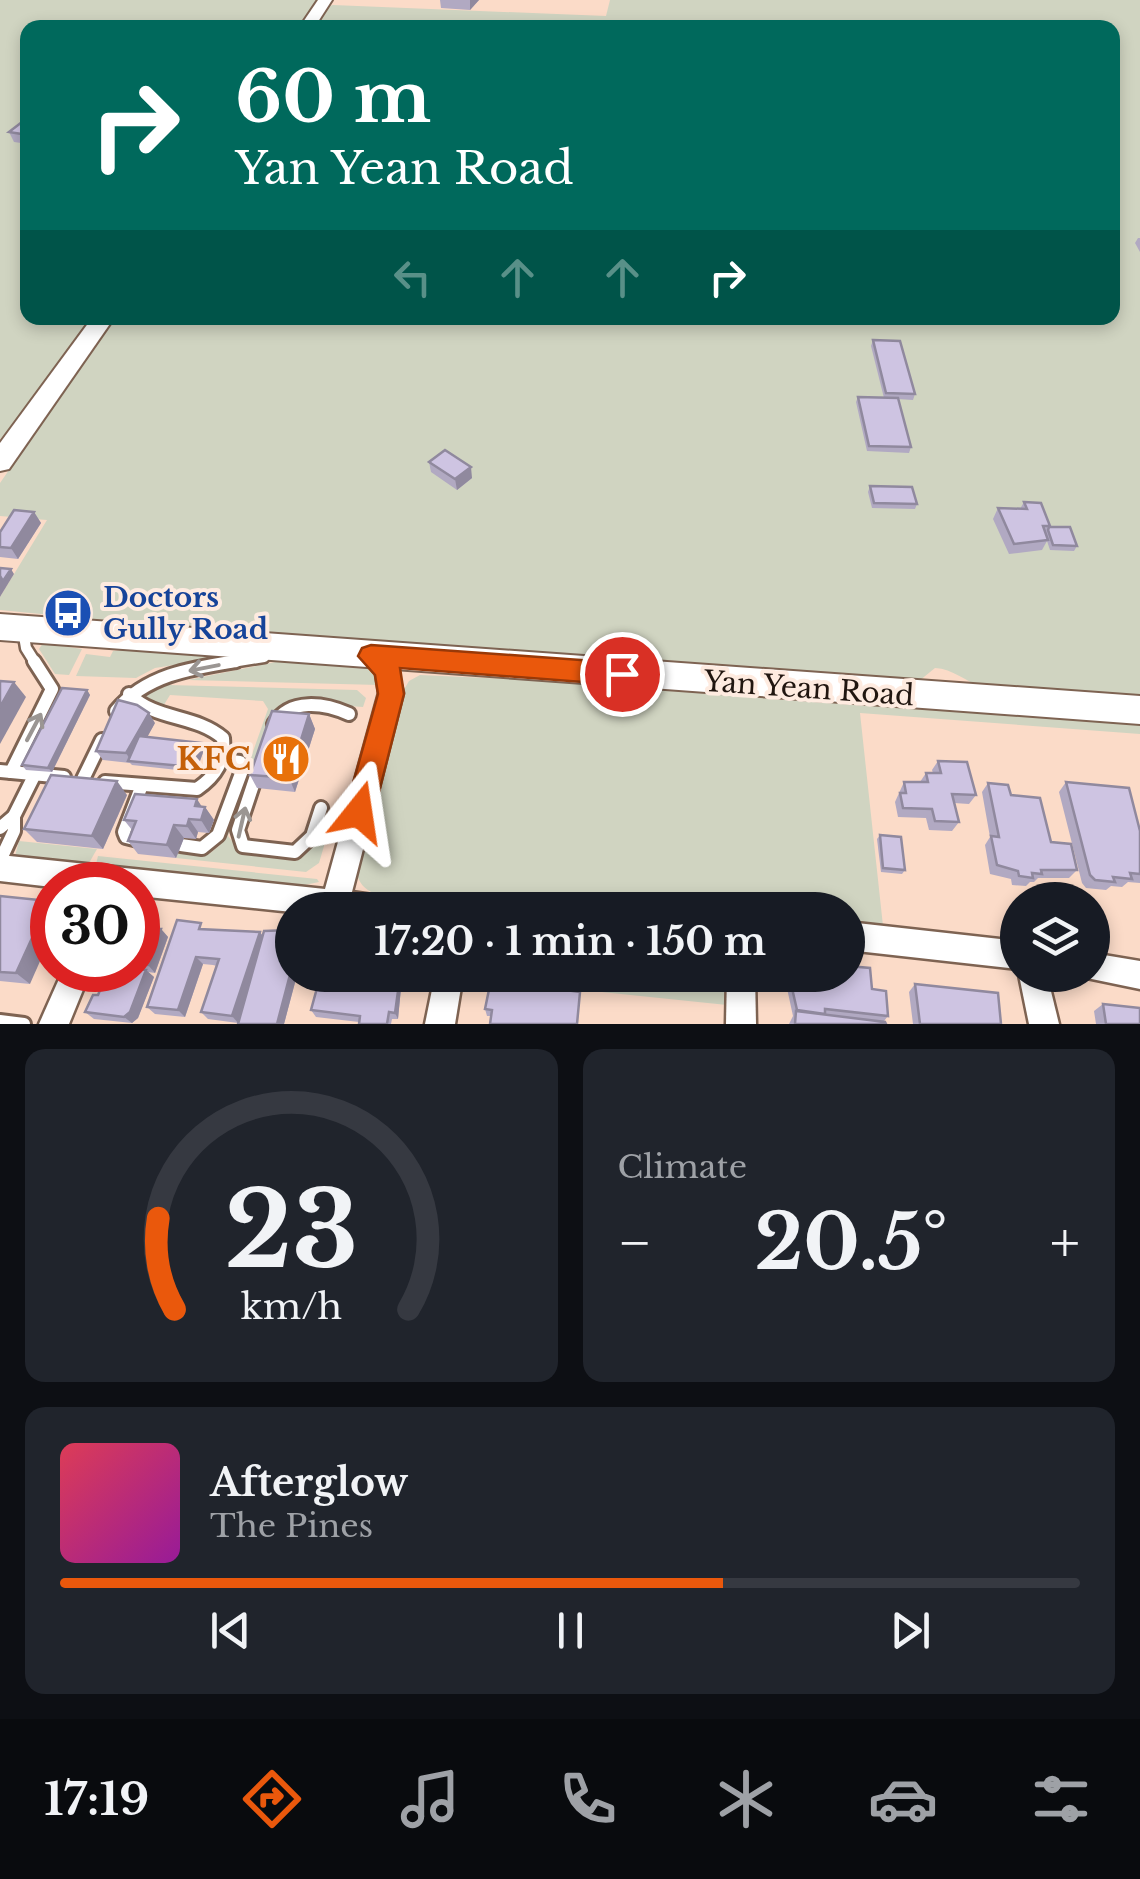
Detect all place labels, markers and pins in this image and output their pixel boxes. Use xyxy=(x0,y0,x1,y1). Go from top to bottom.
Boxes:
place label: Doctors Gully Road xyxy=(103,580,268,647)
bus stop icon: Doctors Gully Road xyxy=(42,587,94,639)
pin xyxy=(580,632,665,717)
restaurant icon: KFC xyxy=(260,733,312,785)
place label: KFC xyxy=(176,739,251,779)

